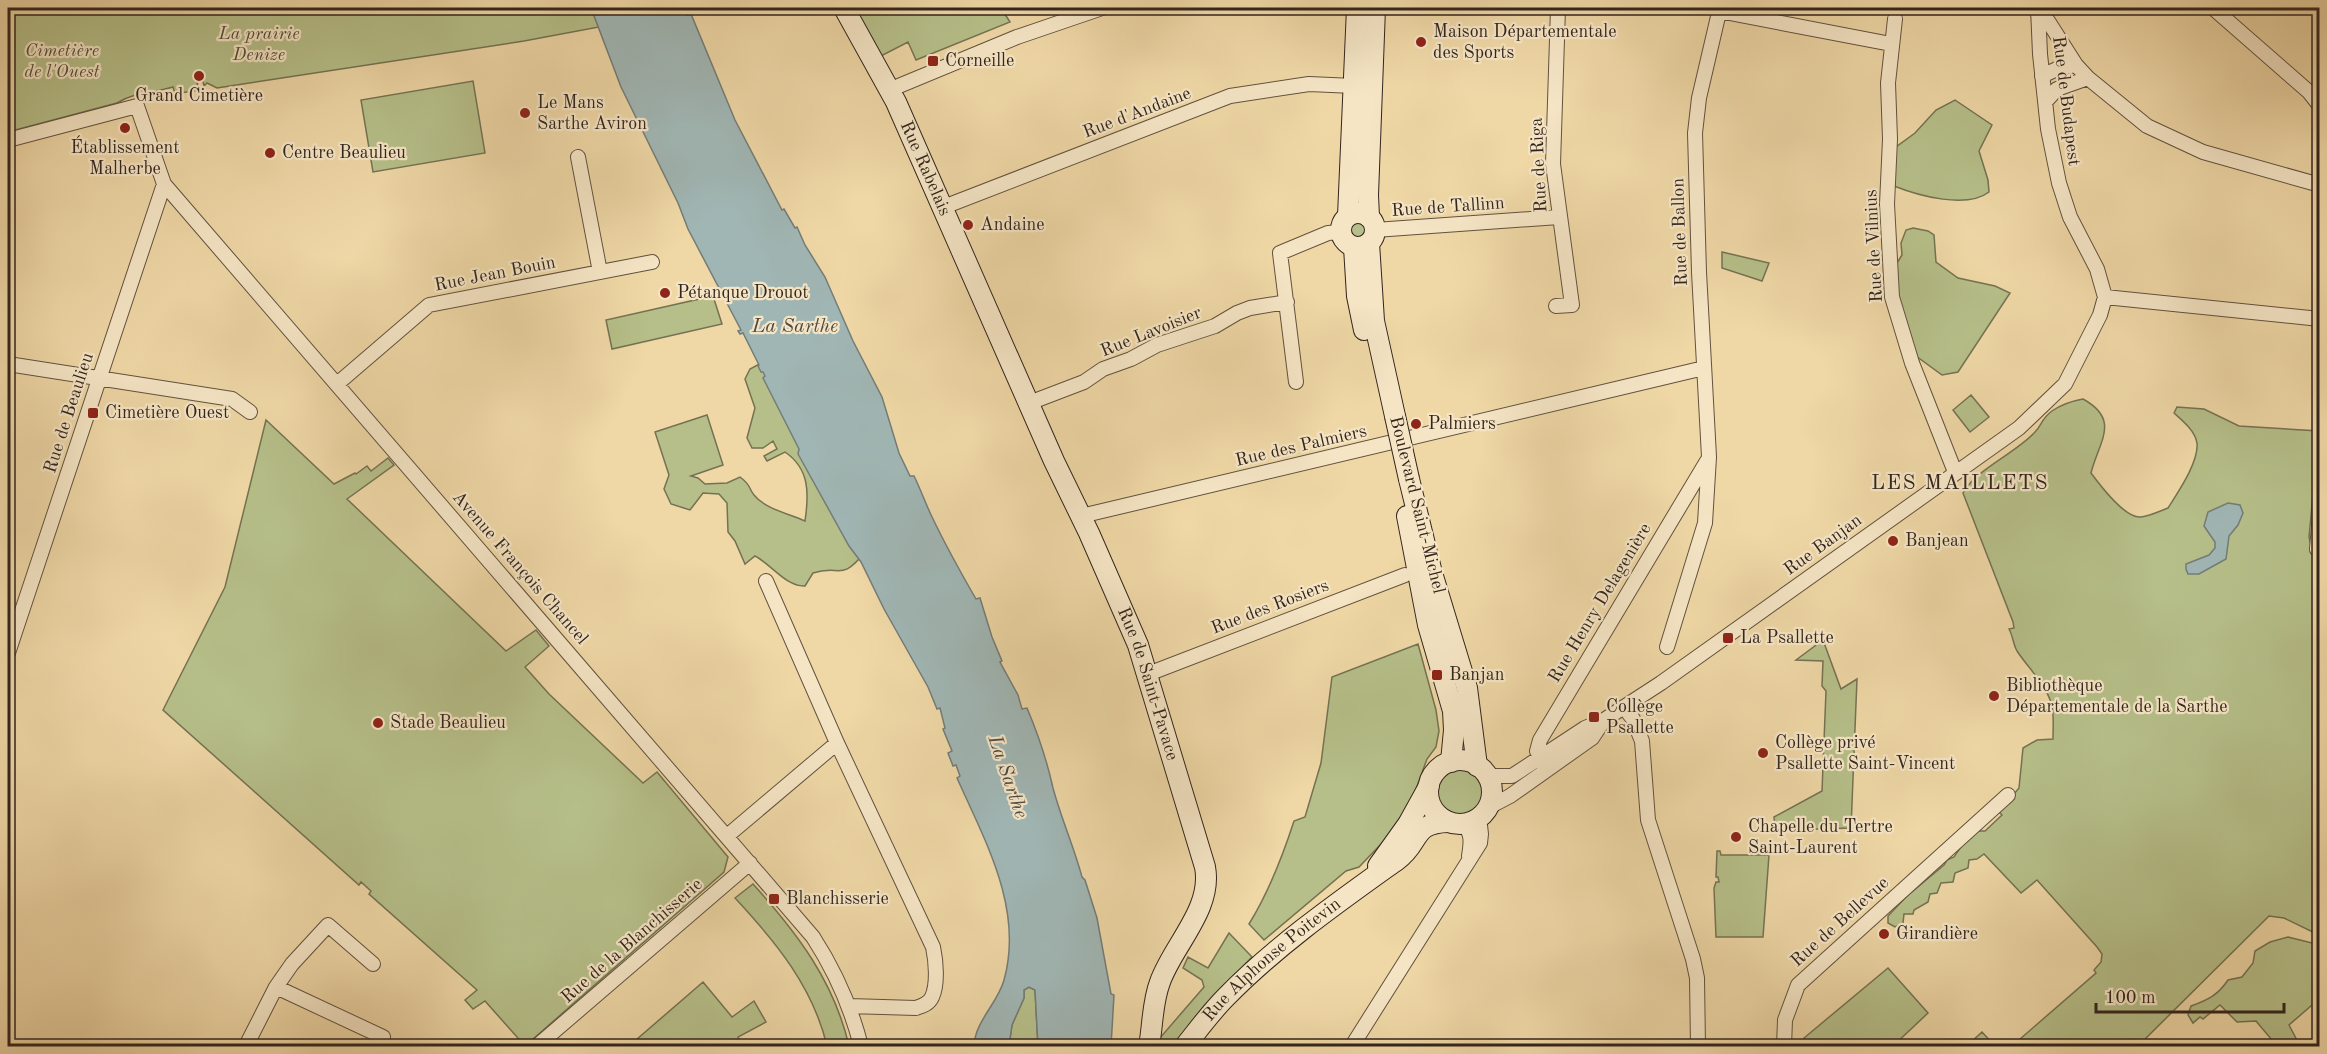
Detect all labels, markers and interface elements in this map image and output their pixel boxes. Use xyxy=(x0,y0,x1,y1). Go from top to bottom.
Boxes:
place label: Maison Départementale des Sports xyxy=(1433,23,1616,62)
park label: La prairie Denize xyxy=(217,25,300,64)
marker: Maison Départementale des Sports xyxy=(1414,35,1428,49)
street label: Rue de Budapest xyxy=(2049,35,2083,167)
park label: Cimetière de l'Ouest xyxy=(24,42,100,81)
place label: Corneille xyxy=(945,52,1014,70)
marker: Corneille xyxy=(926,54,940,68)
marker: Grand Cimetière xyxy=(192,69,206,83)
street label: Rue d'Andaine xyxy=(1080,84,1194,142)
place label: Grand Cimetière xyxy=(135,87,263,105)
place label: Le Mans Sarthe Aviron xyxy=(537,94,647,133)
marker: Le Mans Sarthe Aviron xyxy=(518,106,532,120)
street label: Rue de Riga xyxy=(1528,117,1550,213)
street label: Rue Rabelais xyxy=(897,118,954,219)
marker: Établissement Malherbe xyxy=(118,121,132,135)
place label: Établissement Malherbe xyxy=(70,135,180,178)
place label: Centre Beaulieu xyxy=(282,144,406,162)
marker: Centre Beaulieu xyxy=(263,146,277,160)
street label: Rue de Ballon xyxy=(1669,177,1691,286)
street label: Rue de Vilnius xyxy=(1862,189,1886,303)
street label: Rue de Tallinn xyxy=(1391,194,1505,220)
place label: Andaine xyxy=(980,216,1045,234)
marker: Andaine xyxy=(961,218,975,232)
street label: Rue Jean Bouin xyxy=(433,253,557,295)
place label: Pétanque Drouot xyxy=(677,284,809,302)
marker: Pétanque Drouot xyxy=(658,286,672,300)
street label: Rue Lavoisier xyxy=(1098,303,1205,360)
water label: La Sarthe xyxy=(751,317,838,337)
street label: Rue de Beaulieu xyxy=(41,350,97,475)
place label: Cimetière Ouest xyxy=(105,404,229,422)
marker: Cimetière Ouest xyxy=(86,406,100,420)
street label: Boulevard Saint-Michel xyxy=(1386,414,1448,596)
place label: Palmiers xyxy=(1428,415,1496,433)
marker: Palmiers xyxy=(1409,417,1423,431)
street label: Rue des Palmiers xyxy=(1234,422,1369,470)
district label: LES MAILLETS xyxy=(1871,473,2049,494)
street label: Avenue François Chancel xyxy=(449,488,591,648)
street label: Rue Banjan xyxy=(1781,511,1865,579)
street label: Rue Henry Delagenière xyxy=(1545,520,1655,686)
place label: Banjean xyxy=(1905,532,1969,550)
marker: Banjean xyxy=(1886,534,1900,548)
street label: Rue des Rosiers xyxy=(1209,576,1331,638)
street label: Rue de Saint-Pavace xyxy=(1114,605,1181,763)
place label: La Psallette xyxy=(1740,629,1834,647)
marker: La Psallette xyxy=(1721,631,1735,645)
place label: Banjan xyxy=(1449,666,1505,684)
marker: Banjan xyxy=(1430,668,1444,682)
place label: Bibliothèque Départementale de la Sarthe xyxy=(2006,677,2227,716)
marker: Bibliothèque Départementale de la Sarthe xyxy=(1987,689,2001,703)
place label: Collège Psallette xyxy=(1606,698,1674,737)
marker: Collège Psallette xyxy=(1587,710,1601,724)
place label: Stade Beaulieu xyxy=(390,714,506,732)
marker: Stade Beaulieu xyxy=(371,716,385,730)
water label: La Sarthe xyxy=(983,732,1031,821)
place label: Collège privé Psallette Saint-Vincent xyxy=(1775,734,1955,773)
marker: Collège privé Psallette Saint-Vincent xyxy=(1756,746,1770,760)
place label: Chapelle du Tertre Saint-Laurent xyxy=(1748,818,1893,857)
marker: Chapelle du Tertre Saint-Laurent xyxy=(1729,830,1743,844)
street label: Rue de Bellevue xyxy=(1788,874,1892,970)
street label: Rue de la Blanchisserie xyxy=(558,875,706,1007)
place label: Blanchisserie xyxy=(786,890,889,908)
marker: Blanchisserie xyxy=(767,892,781,906)
street label: Rue Alphonse Poitevin xyxy=(1199,895,1344,1025)
place label: Girandière xyxy=(1896,925,1978,943)
marker: Girandière xyxy=(1877,927,1891,941)
scale bar xyxy=(2096,976,2284,1014)
text: 100 m xyxy=(2105,989,2156,1007)

